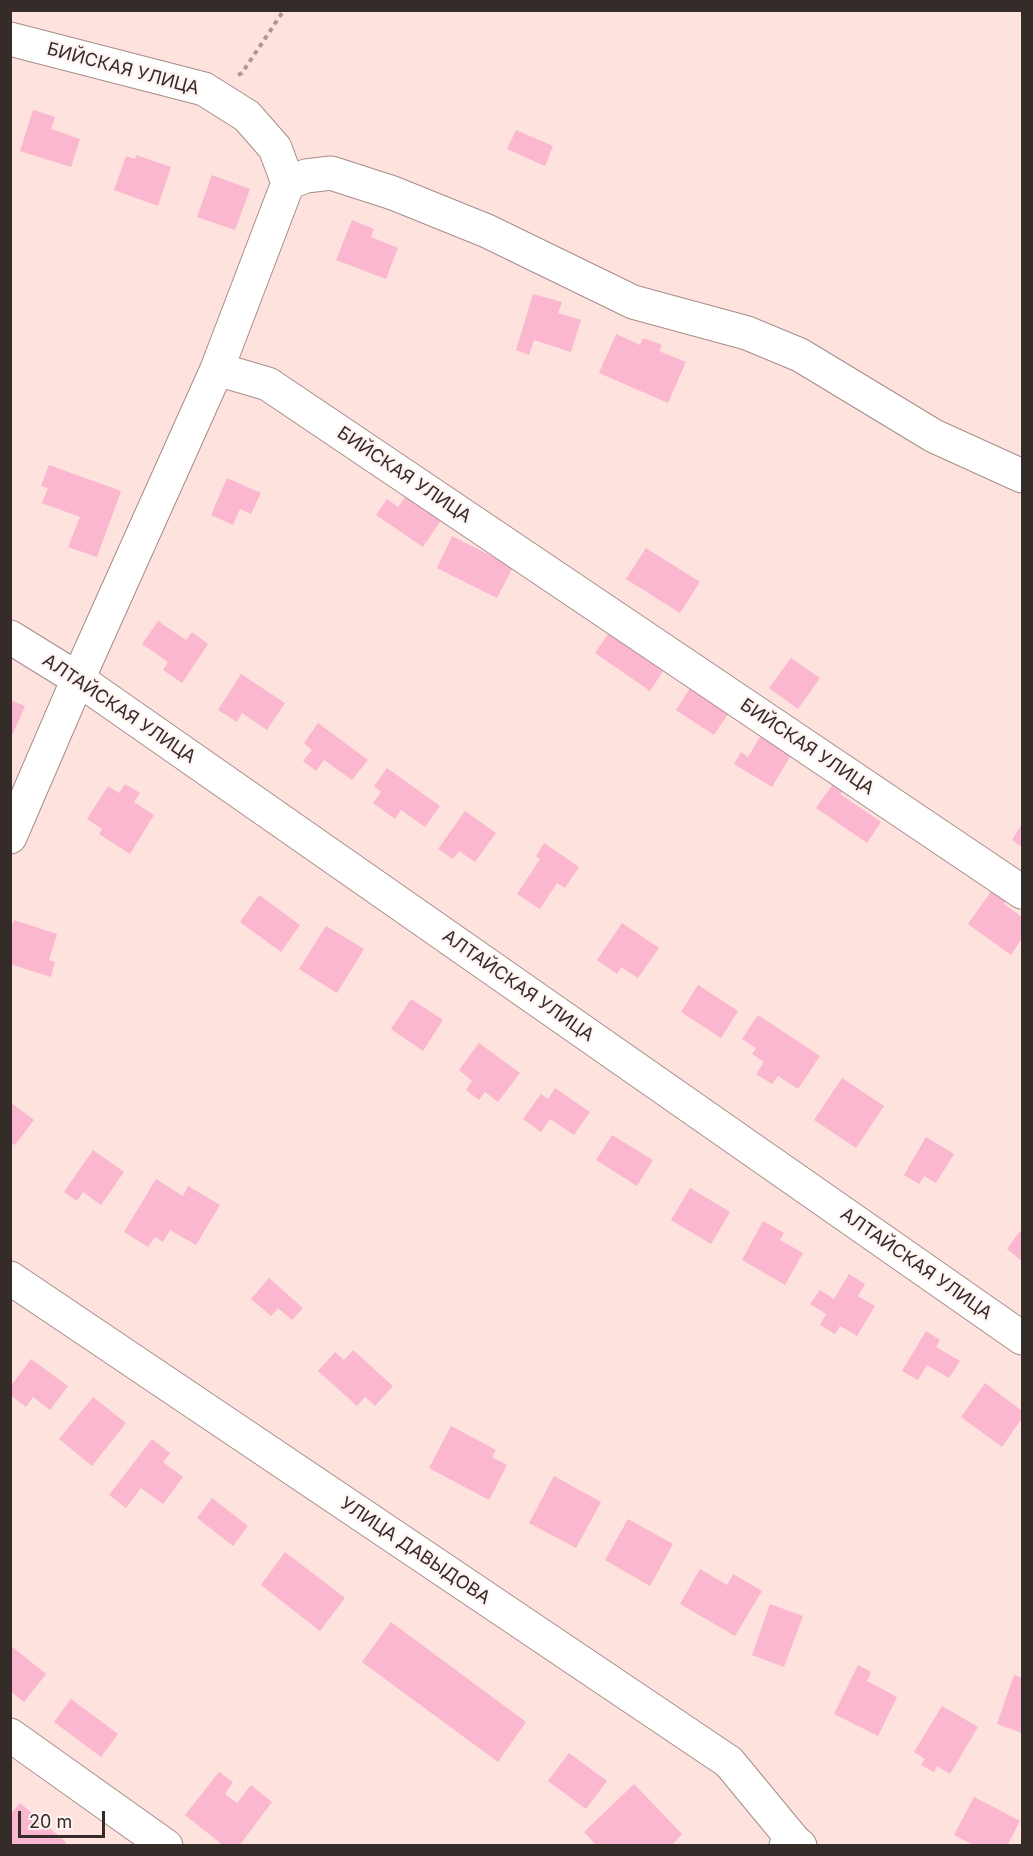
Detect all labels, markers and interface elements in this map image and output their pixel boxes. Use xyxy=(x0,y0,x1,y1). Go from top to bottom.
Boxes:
street label: БИЙСКАЯ УЛИЦА xyxy=(44,38,202,100)
street label: БИЙСКАЯ УЛИЦА xyxy=(333,422,475,528)
street label: АЛТАЙСКАЯ УЛИЦА xyxy=(38,650,200,768)
street label: БИЙСКАЯ УЛИЦА xyxy=(736,694,878,800)
street label: АЛТАЙСКАЯ УЛИЦА xyxy=(438,926,598,1046)
street label: АЛТАЙСКАЯ УЛИЦА xyxy=(836,1204,996,1324)
street label: УЛИЦА ДАВЫДОВА xyxy=(336,1493,494,1609)
scale bar xyxy=(21,1799,108,1837)
text: 20 m xyxy=(29,1811,72,1832)

